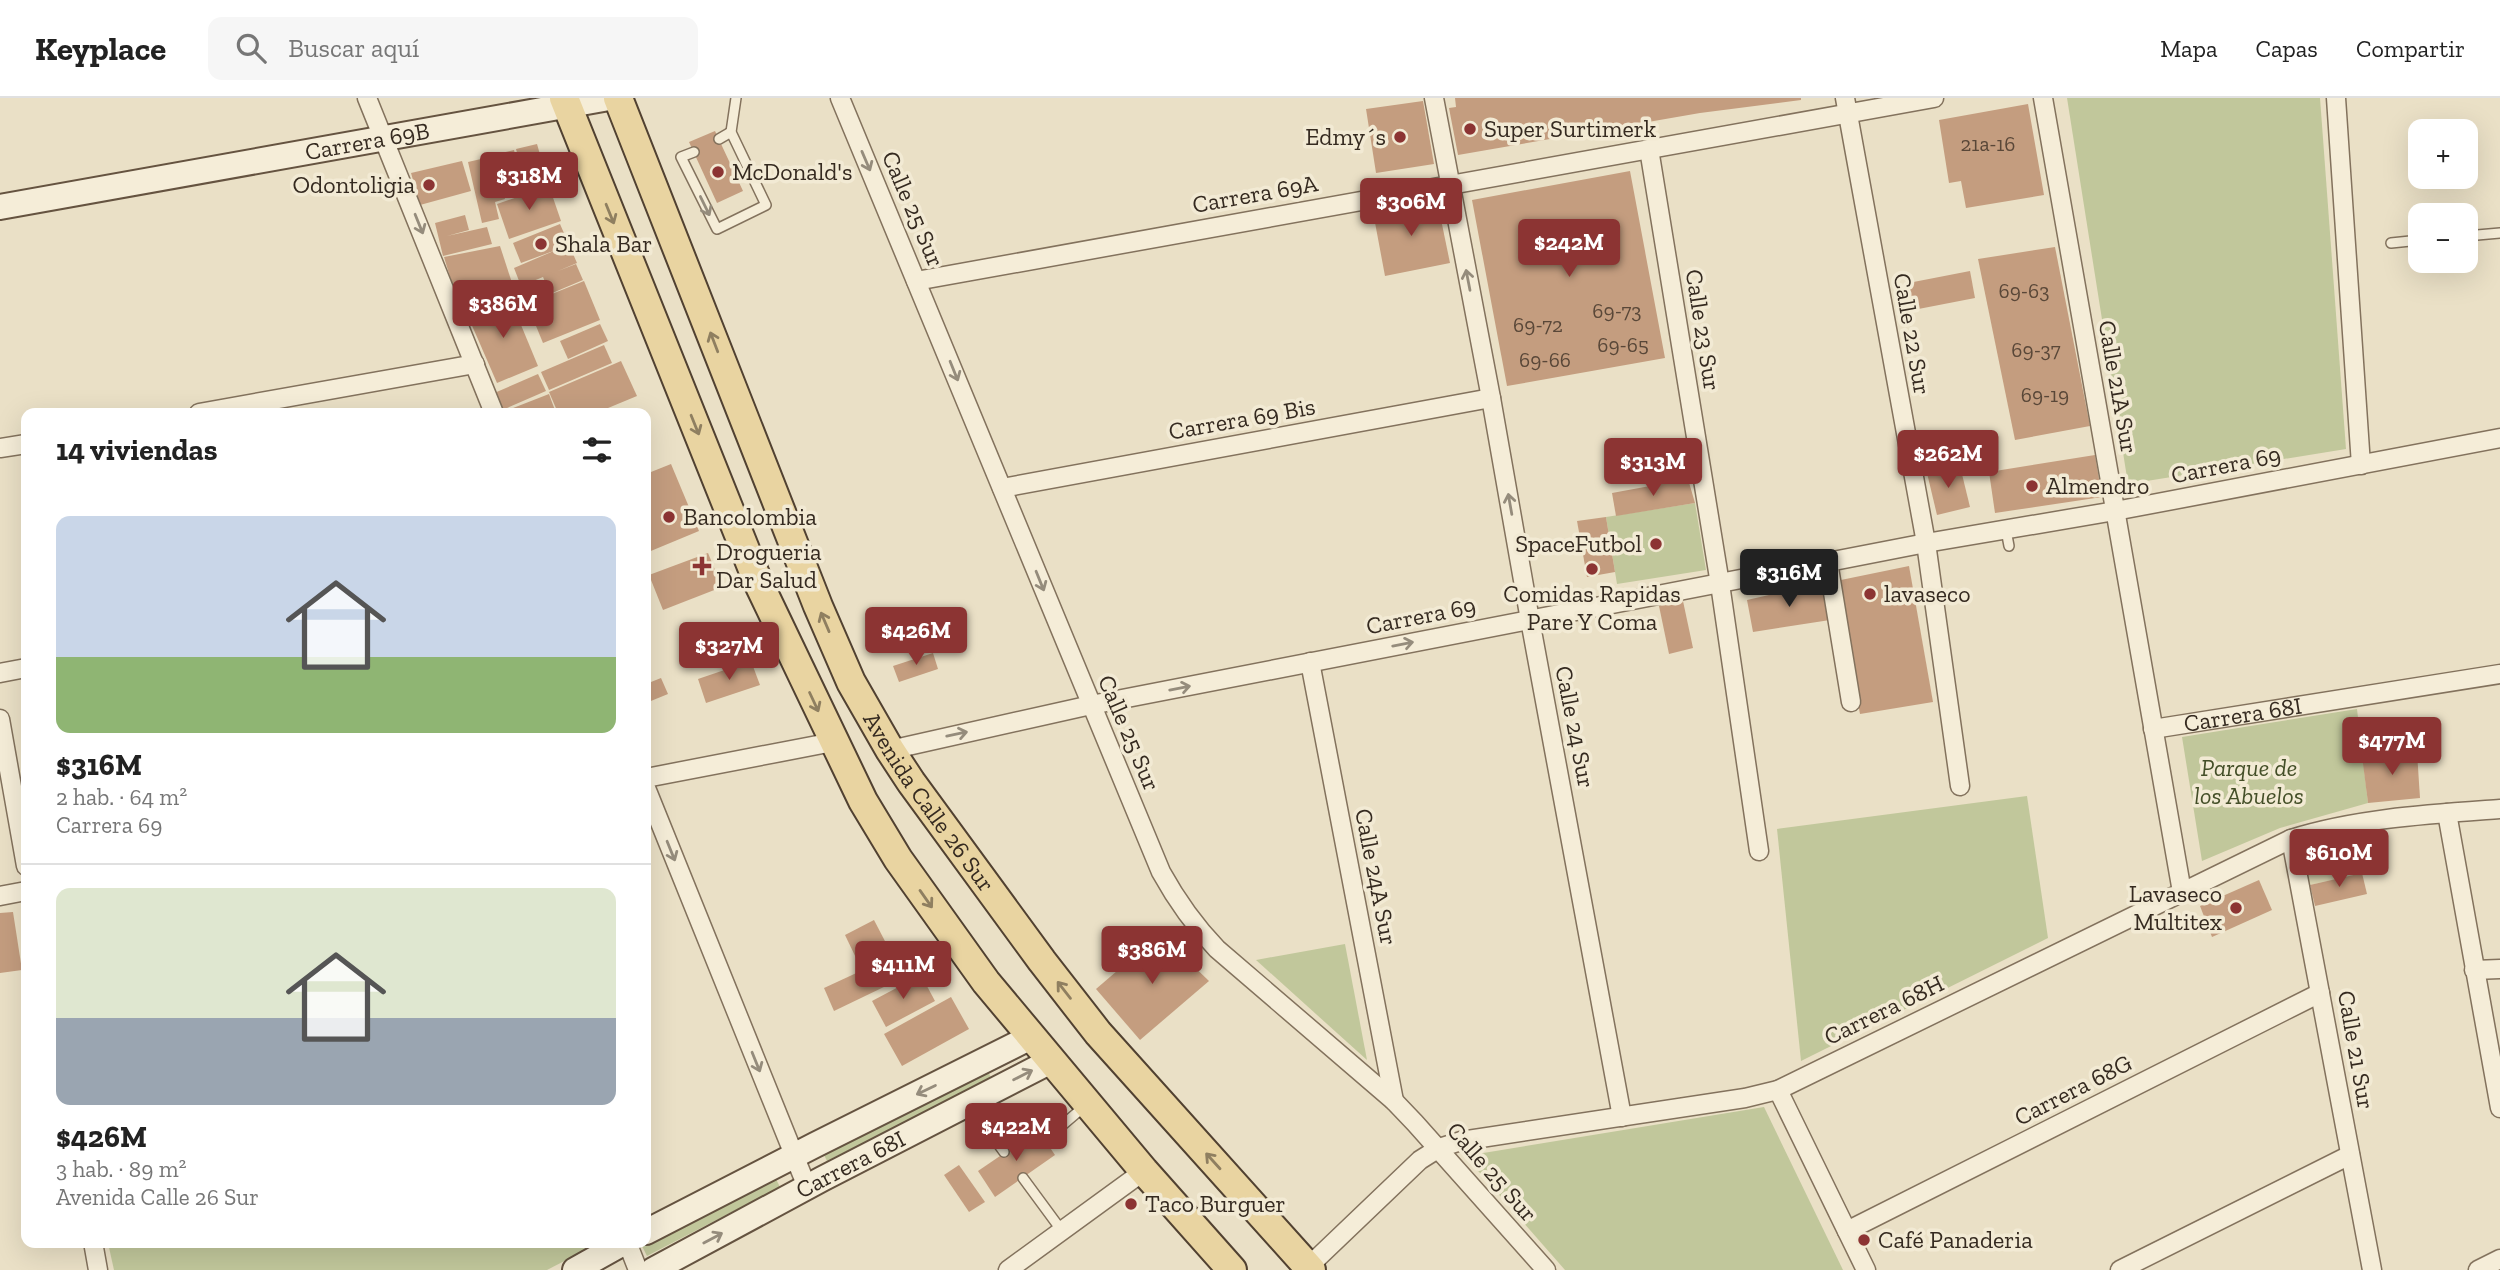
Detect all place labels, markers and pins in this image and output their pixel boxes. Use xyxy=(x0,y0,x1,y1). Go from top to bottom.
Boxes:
place label: Super Surtimerk xyxy=(1484,114,1657,143)
marker: Super Surtimerk xyxy=(1462,121,1478,137)
place label: Edmy´s xyxy=(1305,122,1386,151)
marker: Edmy´s xyxy=(1392,129,1408,145)
pin: $318M xyxy=(480,152,578,212)
place label: McDonald's xyxy=(732,157,852,186)
marker: McDonald's xyxy=(710,164,726,180)
place label: Odontoligia xyxy=(292,170,415,199)
marker: Odontoligia xyxy=(421,177,437,193)
pin: $306M xyxy=(1362,178,1460,238)
pin: $242M xyxy=(1520,220,1618,279)
place label: Shala Bar xyxy=(555,229,652,258)
marker: Shala Bar xyxy=(533,236,549,252)
pin: $386M xyxy=(454,280,552,340)
pin: $262M xyxy=(1899,430,1997,490)
pin: $313M xyxy=(1604,438,1702,498)
place label: Almendro xyxy=(2046,471,2149,500)
marker: Almendro xyxy=(2024,478,2040,494)
place label: Bancolombia xyxy=(683,502,817,531)
marker: Bancolombia xyxy=(661,509,677,525)
place label: SpaceFutbol xyxy=(1515,529,1642,558)
marker: SpaceFutbol xyxy=(1648,536,1664,552)
place label: Drogueria Dar Salud xyxy=(716,537,822,594)
pin: $316M xyxy=(1740,550,1838,609)
marker: Drogueria Dar Salud xyxy=(694,558,710,574)
marker: Comidas Rapidas Pare Y Coma xyxy=(1584,561,1600,577)
place label: Comidas Rapidas Pare Y Coma xyxy=(1503,579,1681,636)
place label: lavaseco xyxy=(1884,579,1970,608)
marker: lavaseco xyxy=(1862,586,1878,602)
pin: $426M xyxy=(867,608,965,667)
pin: $327M xyxy=(680,622,778,682)
pin: $477M xyxy=(2343,718,2441,777)
pin: $610M xyxy=(2290,830,2388,889)
place label: Lavaseco Multitex xyxy=(2129,879,2222,936)
marker: Lavaseco Multitex xyxy=(2228,900,2244,916)
pin: $386M xyxy=(1103,926,1201,986)
pin: $411M xyxy=(854,942,952,1001)
pin: $422M xyxy=(967,1104,1065,1163)
place label: Taco Burguer xyxy=(1145,1189,1286,1218)
marker: Taco Burguer xyxy=(1123,1196,1139,1212)
place label: Café Panaderia xyxy=(1878,1225,2033,1254)
marker: Café Panaderia xyxy=(1856,1232,1872,1248)

